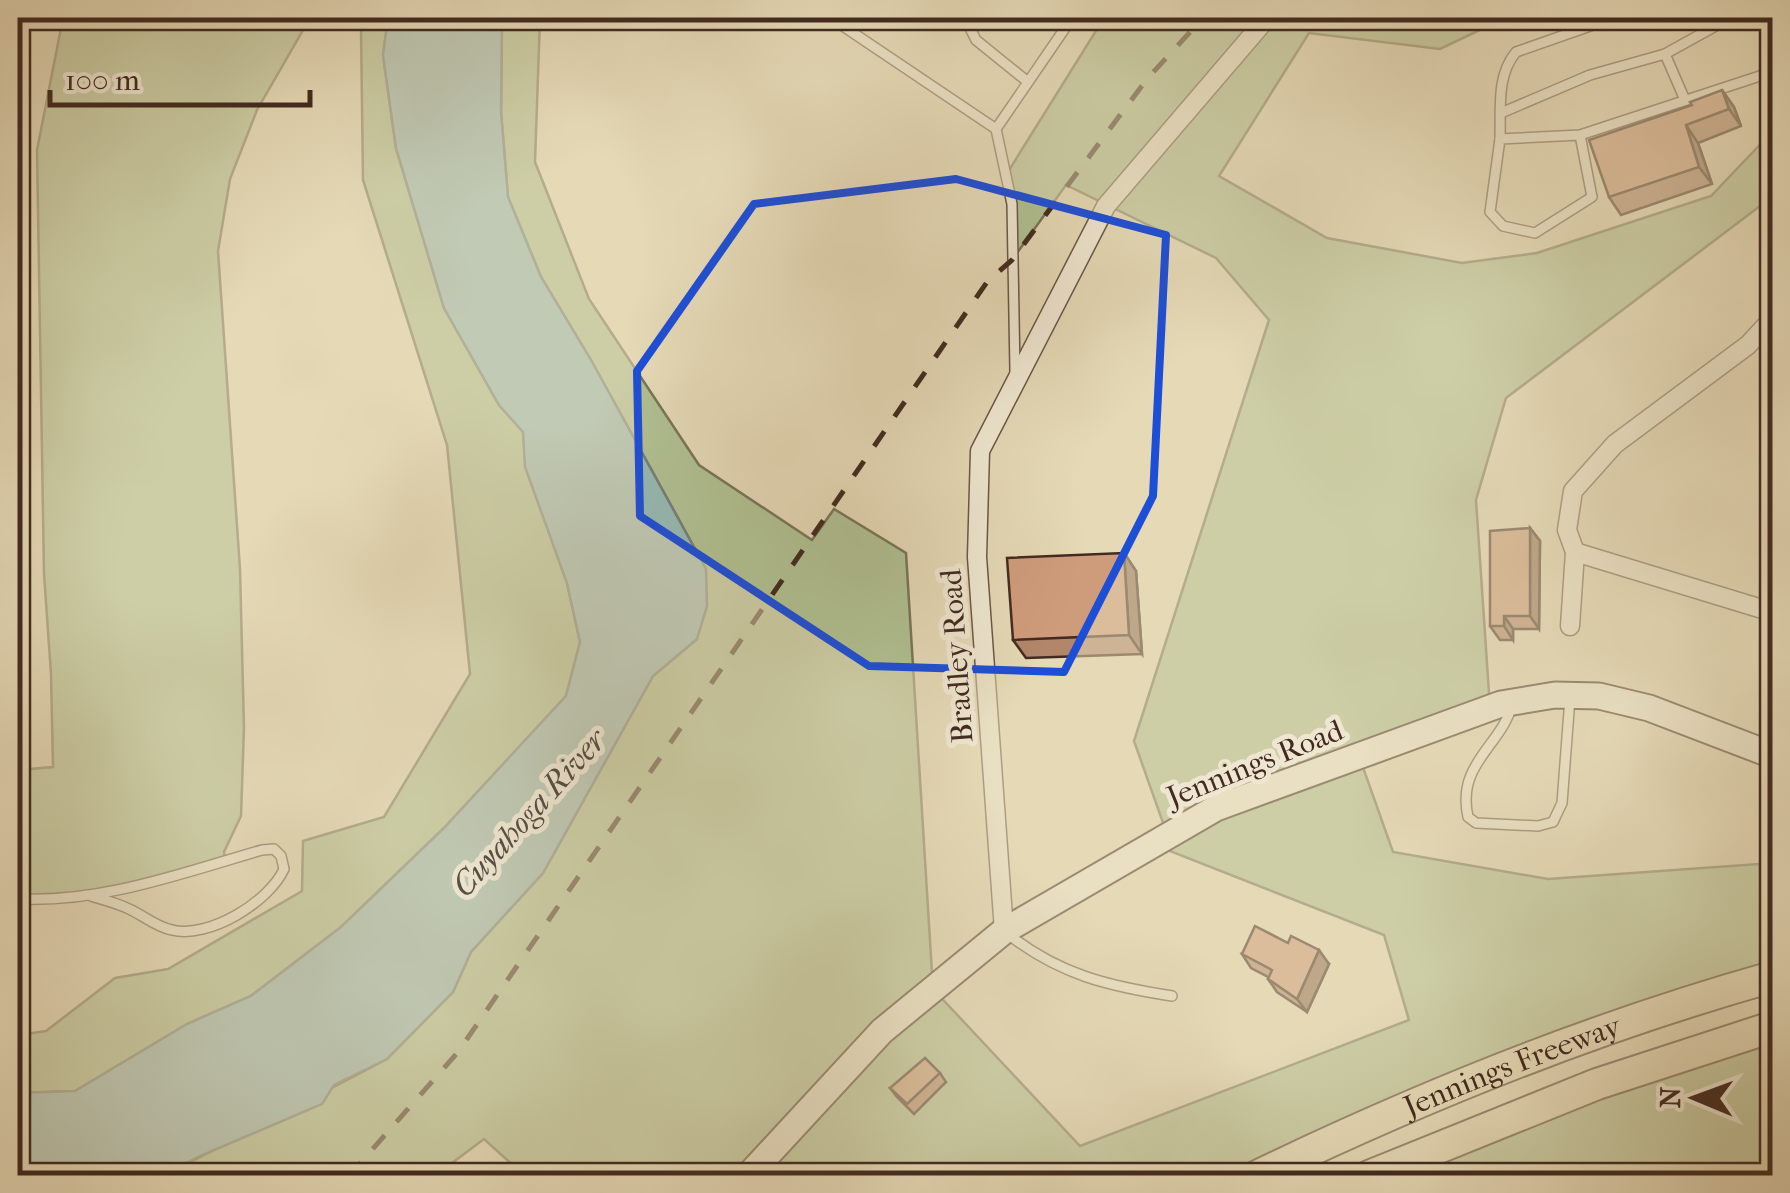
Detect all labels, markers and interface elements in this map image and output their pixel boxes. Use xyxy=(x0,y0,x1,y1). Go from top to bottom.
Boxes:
scale bar xyxy=(50,45,310,107)
text: 100 m xyxy=(65,63,140,98)
street label: Bradley Road xyxy=(933,567,981,744)
street label: Jennings Road xyxy=(1160,713,1349,816)
water label: Cuyahoga River xyxy=(444,720,615,904)
street label: Jennings Freeway xyxy=(1397,1008,1626,1125)
north arrow xyxy=(1645,1048,1745,1148)
text: N xyxy=(1654,1086,1687,1108)

